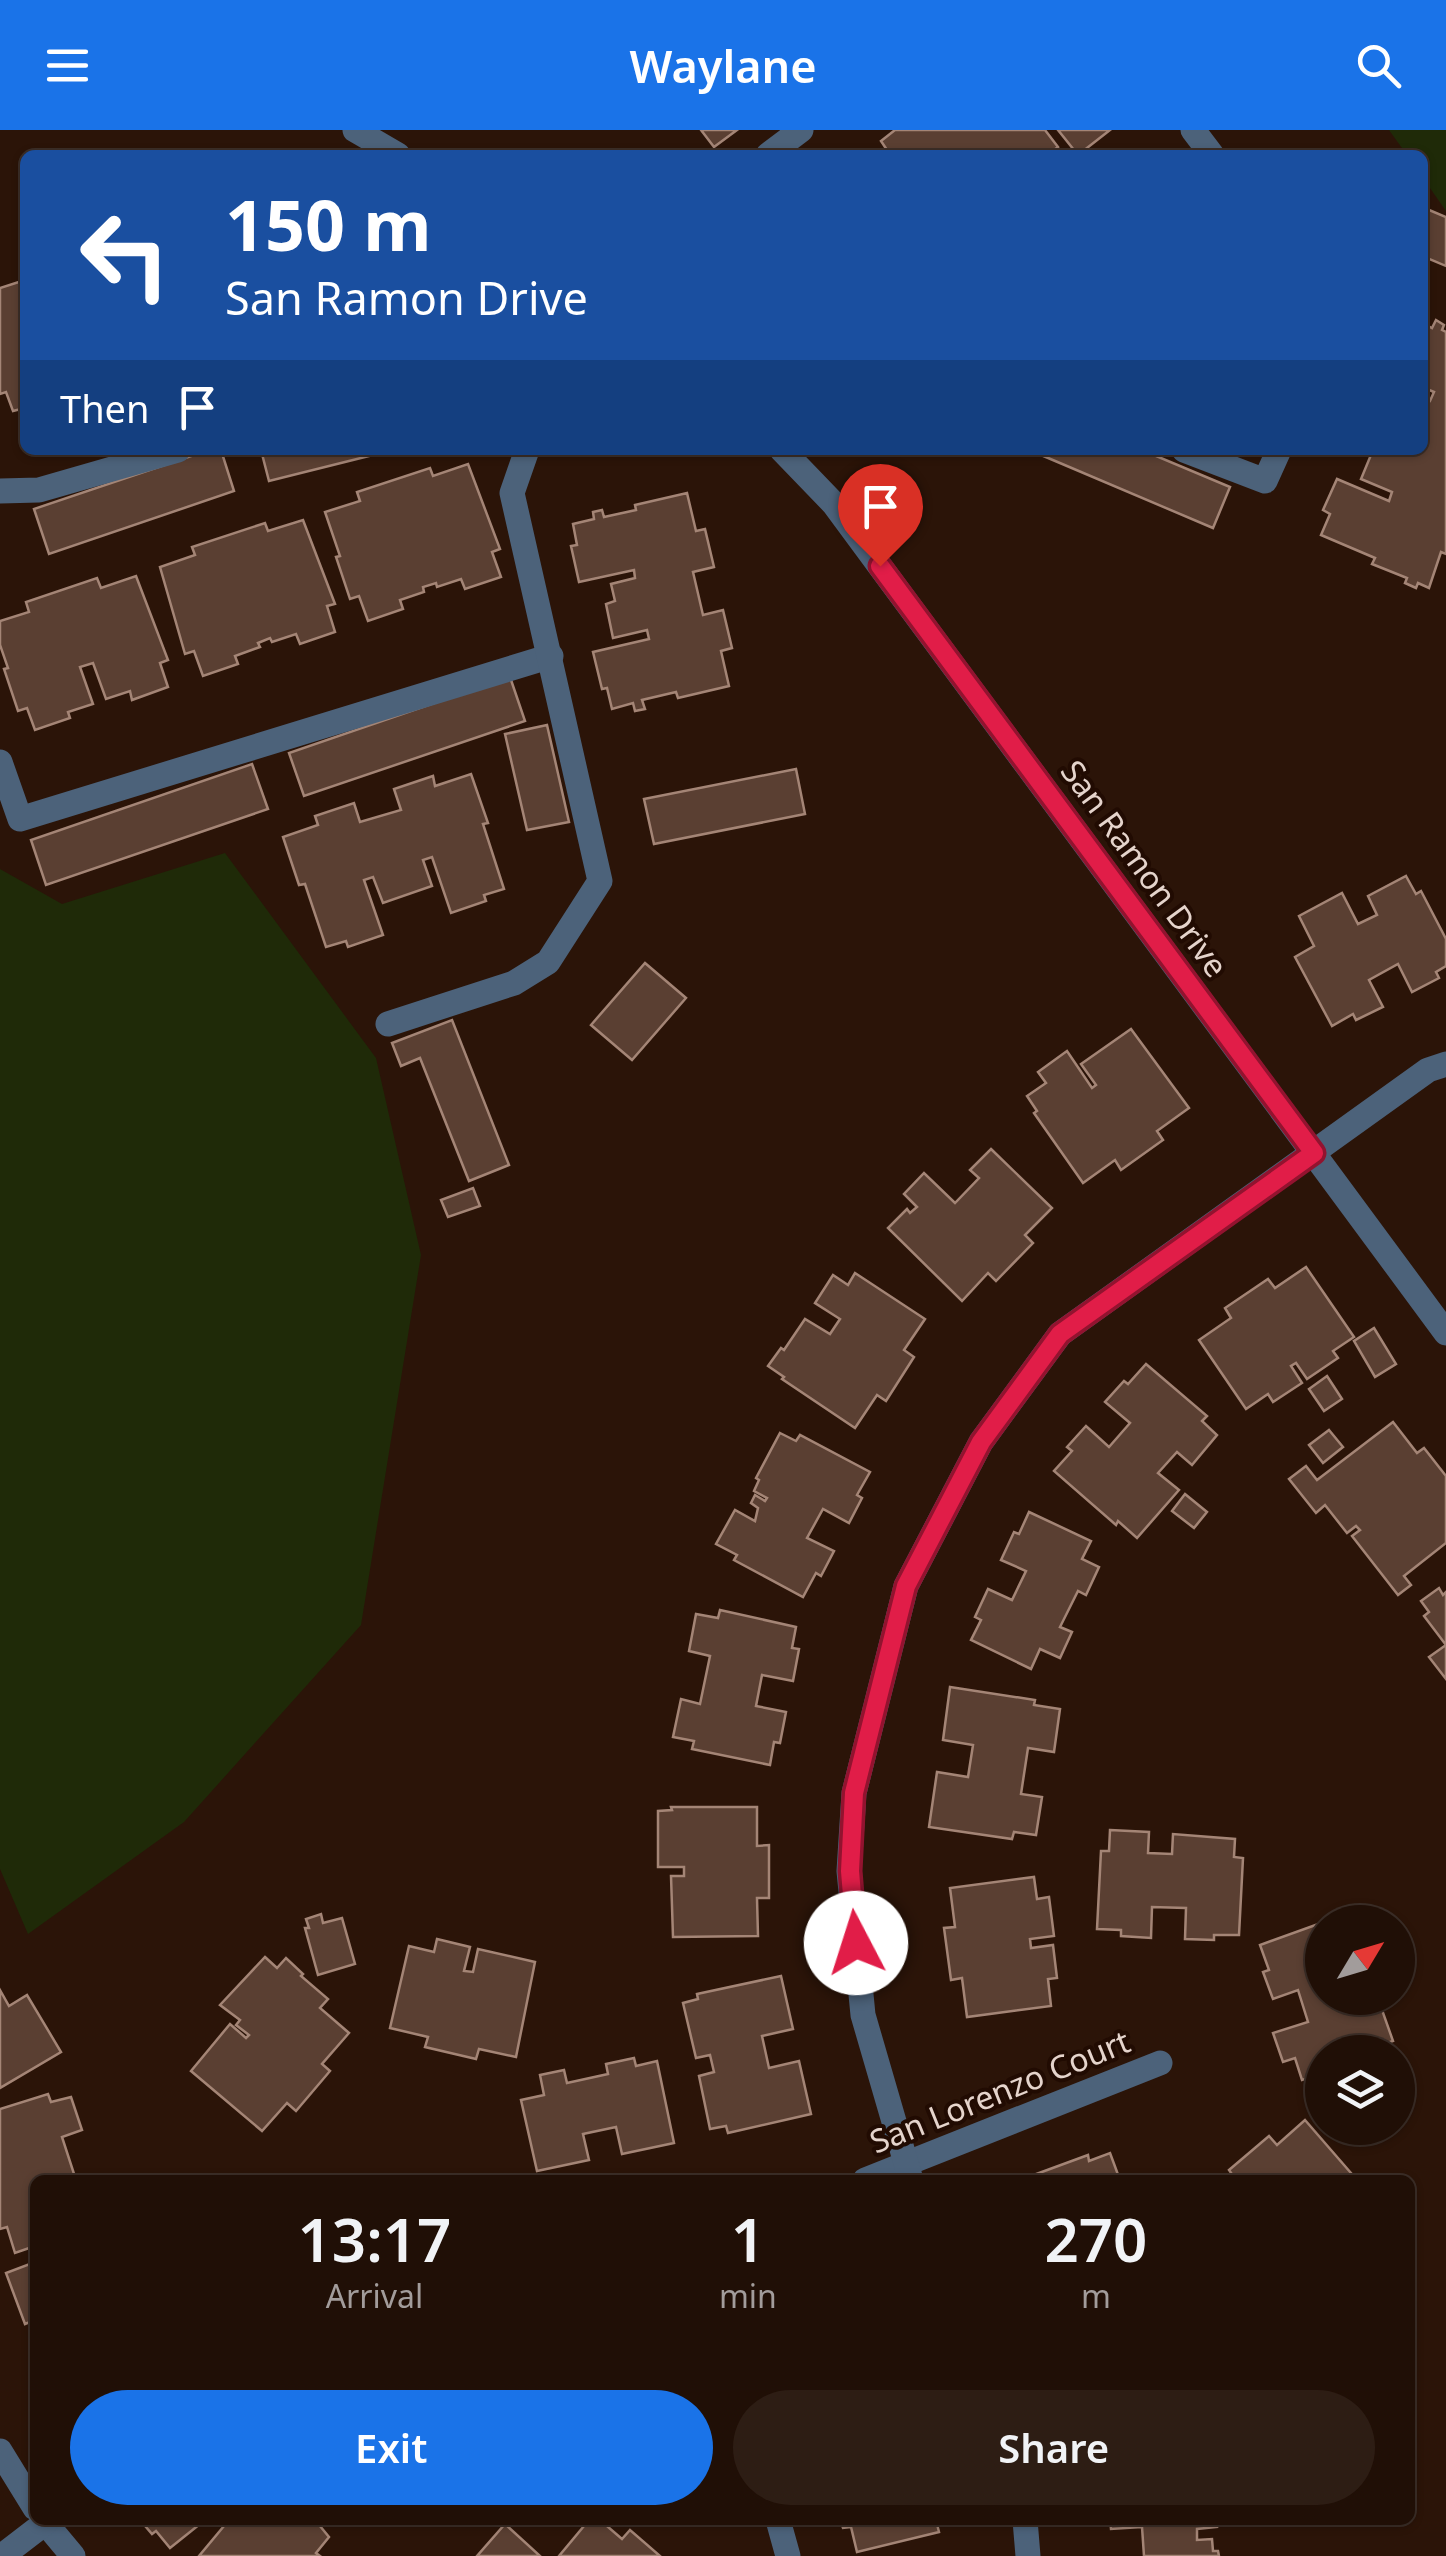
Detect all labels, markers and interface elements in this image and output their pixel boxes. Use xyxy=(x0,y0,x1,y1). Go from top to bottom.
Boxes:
text: Waylane xyxy=(629,35,817,96)
icon: menu xyxy=(40,38,95,93)
icon: search xyxy=(1351,38,1406,93)
text: 150 m xyxy=(225,176,432,272)
icon: left xyxy=(60,190,190,320)
text: San Ramon Drive xyxy=(225,267,588,328)
icon: arrive xyxy=(170,380,225,435)
text: Then xyxy=(60,382,150,434)
pin xyxy=(838,464,923,567)
icon: arrive xyxy=(853,479,908,534)
street label: San Ramon Drive xyxy=(1052,751,1238,985)
position arrow xyxy=(804,1891,908,1995)
north arrow xyxy=(1305,1905,1415,2015)
map controls xyxy=(1305,1905,1415,2145)
street label: San Lorenzo Court xyxy=(863,2019,1136,2162)
button: layers xyxy=(1305,2035,1415,2145)
text: 13:17 xyxy=(298,2198,451,2280)
text: 1 xyxy=(731,2198,765,2280)
text: 270 xyxy=(1044,2198,1147,2280)
text: Arrival xyxy=(326,2274,423,2317)
text: min xyxy=(719,2274,777,2317)
text: m xyxy=(1081,2274,1111,2317)
button: Exit xyxy=(70,2390,713,2505)
button: Share xyxy=(733,2390,1375,2505)

